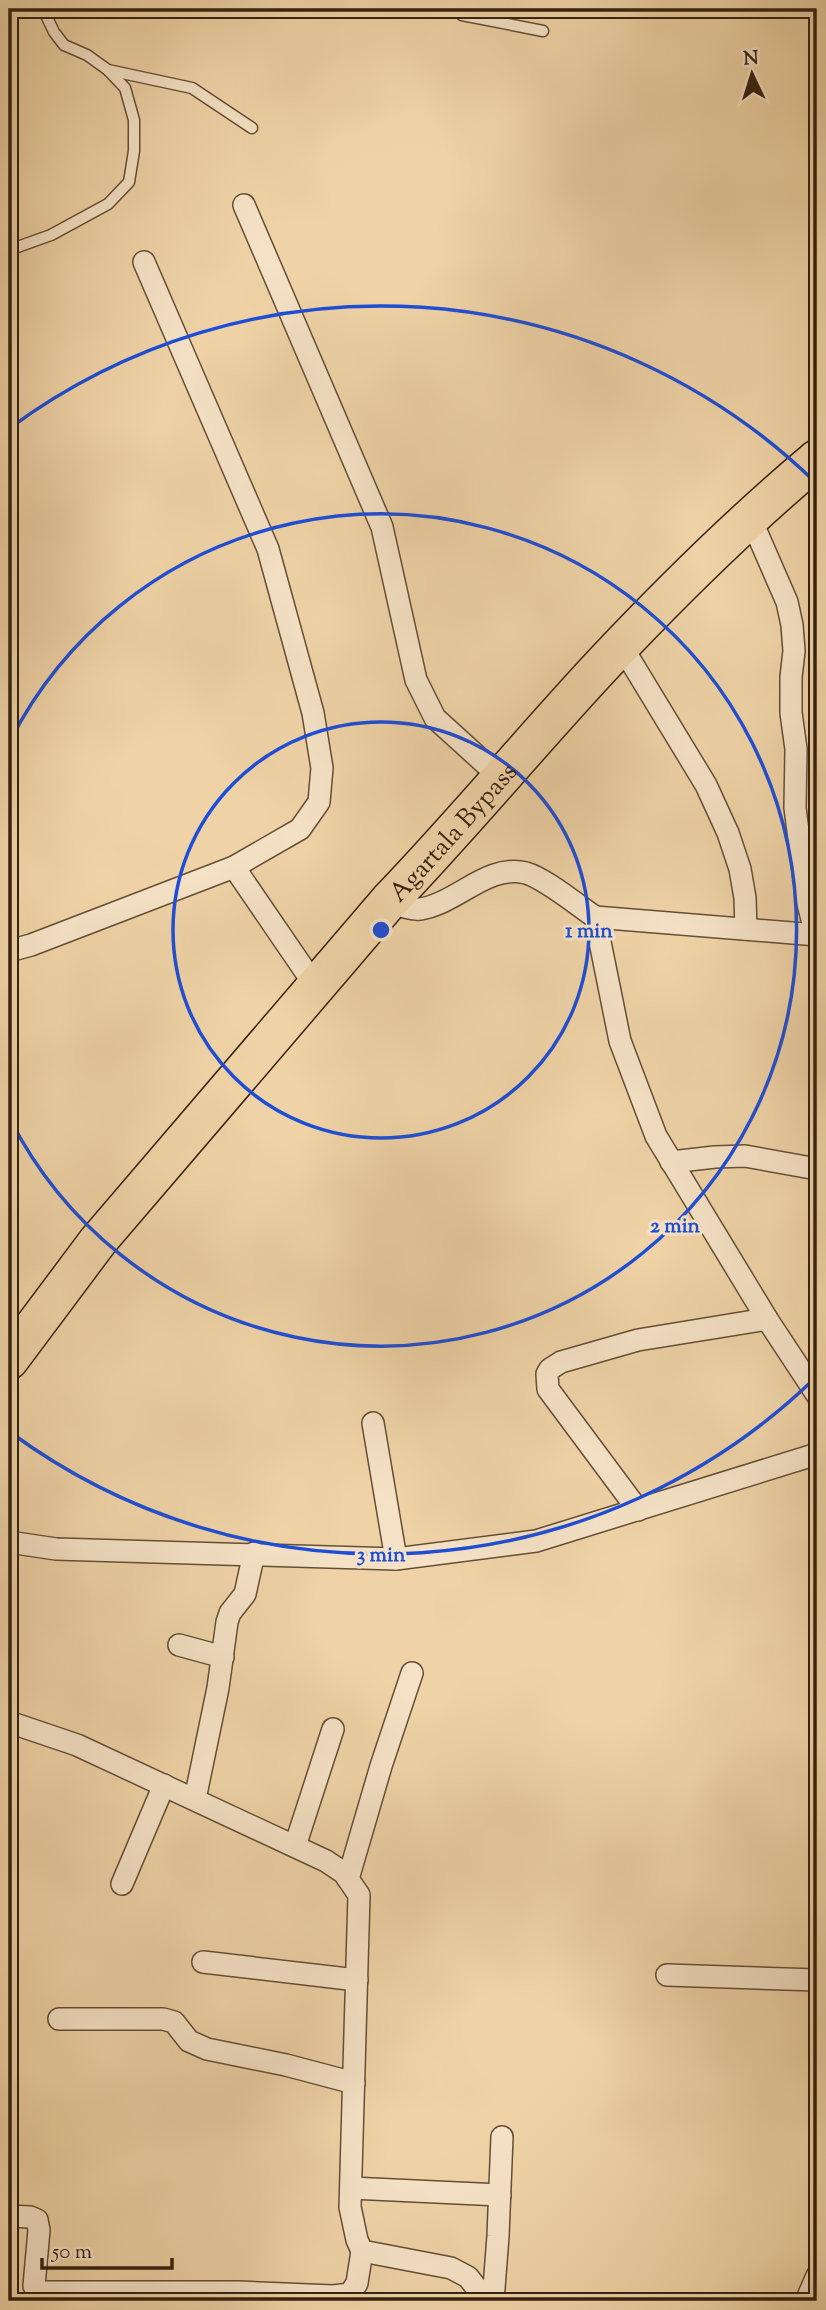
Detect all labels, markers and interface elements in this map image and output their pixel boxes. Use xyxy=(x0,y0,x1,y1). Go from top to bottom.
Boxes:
north arrow xyxy=(718,38,788,108)
text: N xyxy=(742,46,759,74)
street label: Agartala Bypass xyxy=(381,755,527,911)
text: 1 min xyxy=(565,917,613,947)
centre of rings xyxy=(369,918,393,942)
text: 2 min xyxy=(650,1212,701,1242)
text: 3 min xyxy=(357,1541,406,1571)
scale bar xyxy=(42,2226,172,2270)
text: 50 m xyxy=(51,2238,92,2268)

